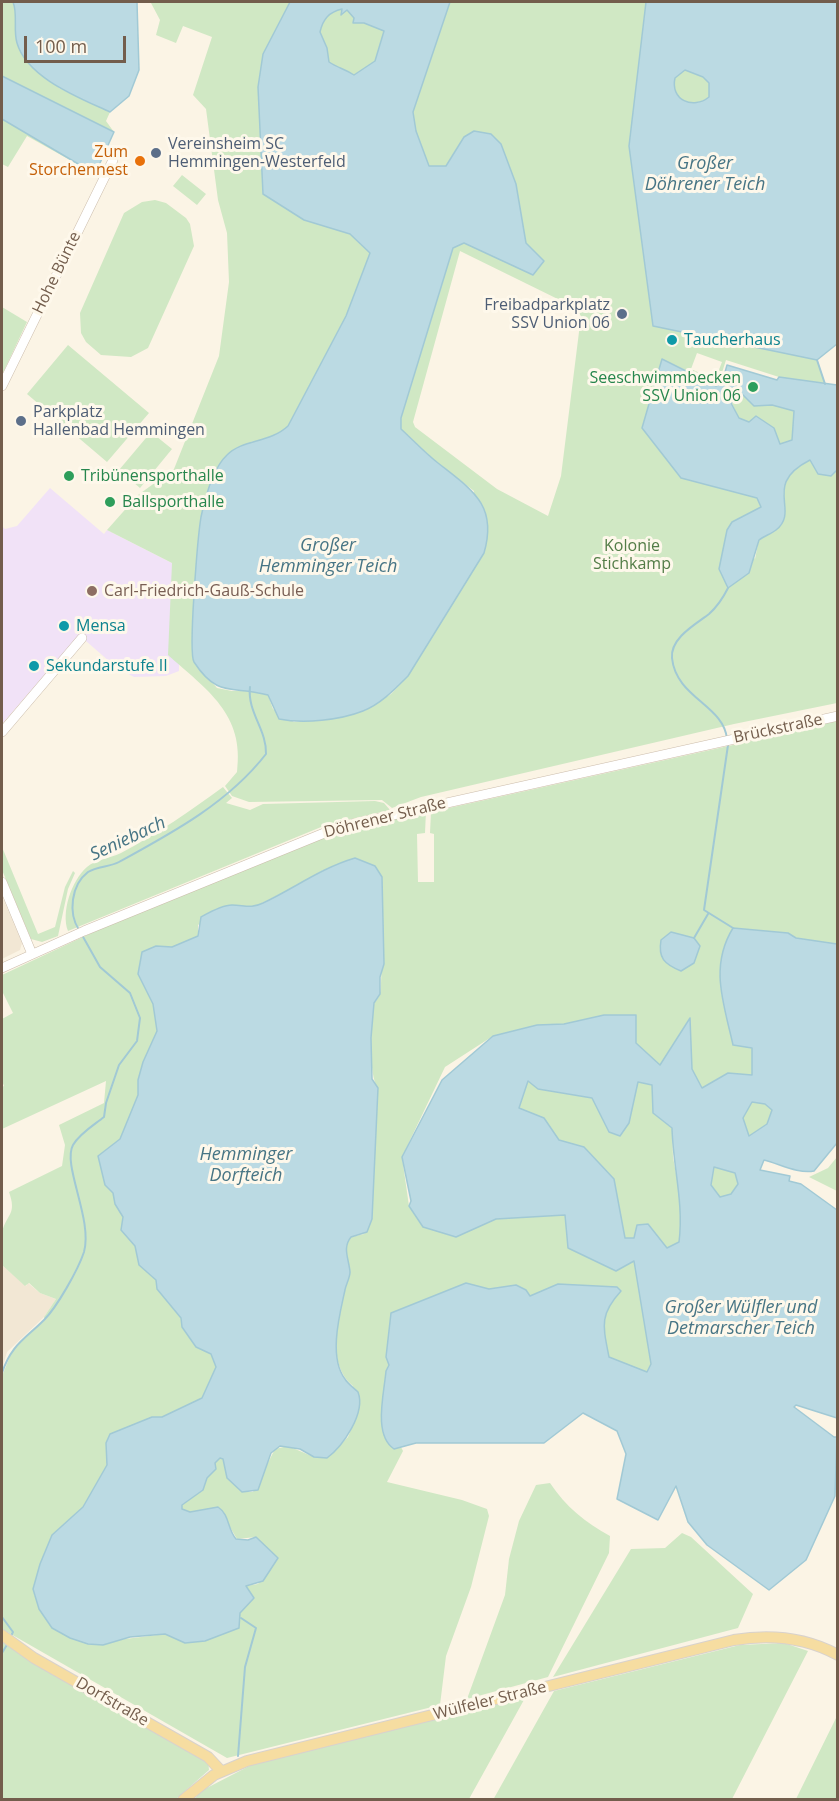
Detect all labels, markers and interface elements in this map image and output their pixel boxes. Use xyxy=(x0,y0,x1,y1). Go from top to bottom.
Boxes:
scale bar xyxy=(27,24,129,62)
text: 100 m xyxy=(35,34,87,58)
place label: Vereinsheim SC Hemmingen-Westerfeld xyxy=(168,134,346,172)
place label: Zum Storchennest xyxy=(29,142,128,180)
marker: Vereinsheim SC Hemmingen-Westerfeld xyxy=(149,146,163,160)
water label: Großer Döhrener Teich xyxy=(645,153,765,195)
marker: Zum Storchennest xyxy=(133,154,147,168)
street label: Hohe Bünte xyxy=(29,229,85,317)
place label: Freibadparkplatz SSV Union 06 xyxy=(484,295,610,333)
marker: Freibadparkplatz SSV Union 06 xyxy=(615,307,629,321)
place label: Taucherhaus xyxy=(684,330,781,350)
marker: Taucherhaus xyxy=(665,333,679,347)
place label: Seeschwimmbecken SSV Union 06 xyxy=(589,368,741,406)
marker: Seeschwimmbecken SSV Union 06 xyxy=(746,380,760,394)
place label: Parkplatz Hallenbad Hemmingen xyxy=(33,402,205,440)
marker: Parkplatz Hallenbad Hemmingen xyxy=(14,414,28,428)
place label: Tribünensporthalle xyxy=(81,466,224,486)
marker: Tribünensporthalle xyxy=(62,469,76,483)
place label: Ballsporthalle xyxy=(122,492,224,512)
marker: Ballsporthalle xyxy=(103,495,117,509)
water label: Großer Hemminger Teich xyxy=(259,535,397,578)
park label: Kolonie Stichkamp xyxy=(593,536,671,574)
place label: Carl-Friedrich-Gauß-Schule xyxy=(104,581,304,601)
marker: Carl-Friedrich-Gauß-Schule xyxy=(85,584,99,598)
place label: Mensa xyxy=(76,616,126,636)
marker: Mensa xyxy=(57,619,71,633)
place label: Sekundarstufe II xyxy=(46,656,168,676)
marker: Sekundarstufe II xyxy=(27,659,41,673)
street label: Brückstraße xyxy=(732,710,824,748)
street label: Döhrener Straße xyxy=(322,794,448,842)
water label: Seniebach xyxy=(87,812,169,866)
water label: Hemminger Dorfteich xyxy=(200,1144,292,1186)
water label: Großer Wülfler und Detmarscher Teich xyxy=(665,1297,817,1340)
street label: Dorfstraße xyxy=(72,1673,152,1731)
street label: Wülfeler Straße xyxy=(432,1678,548,1724)

